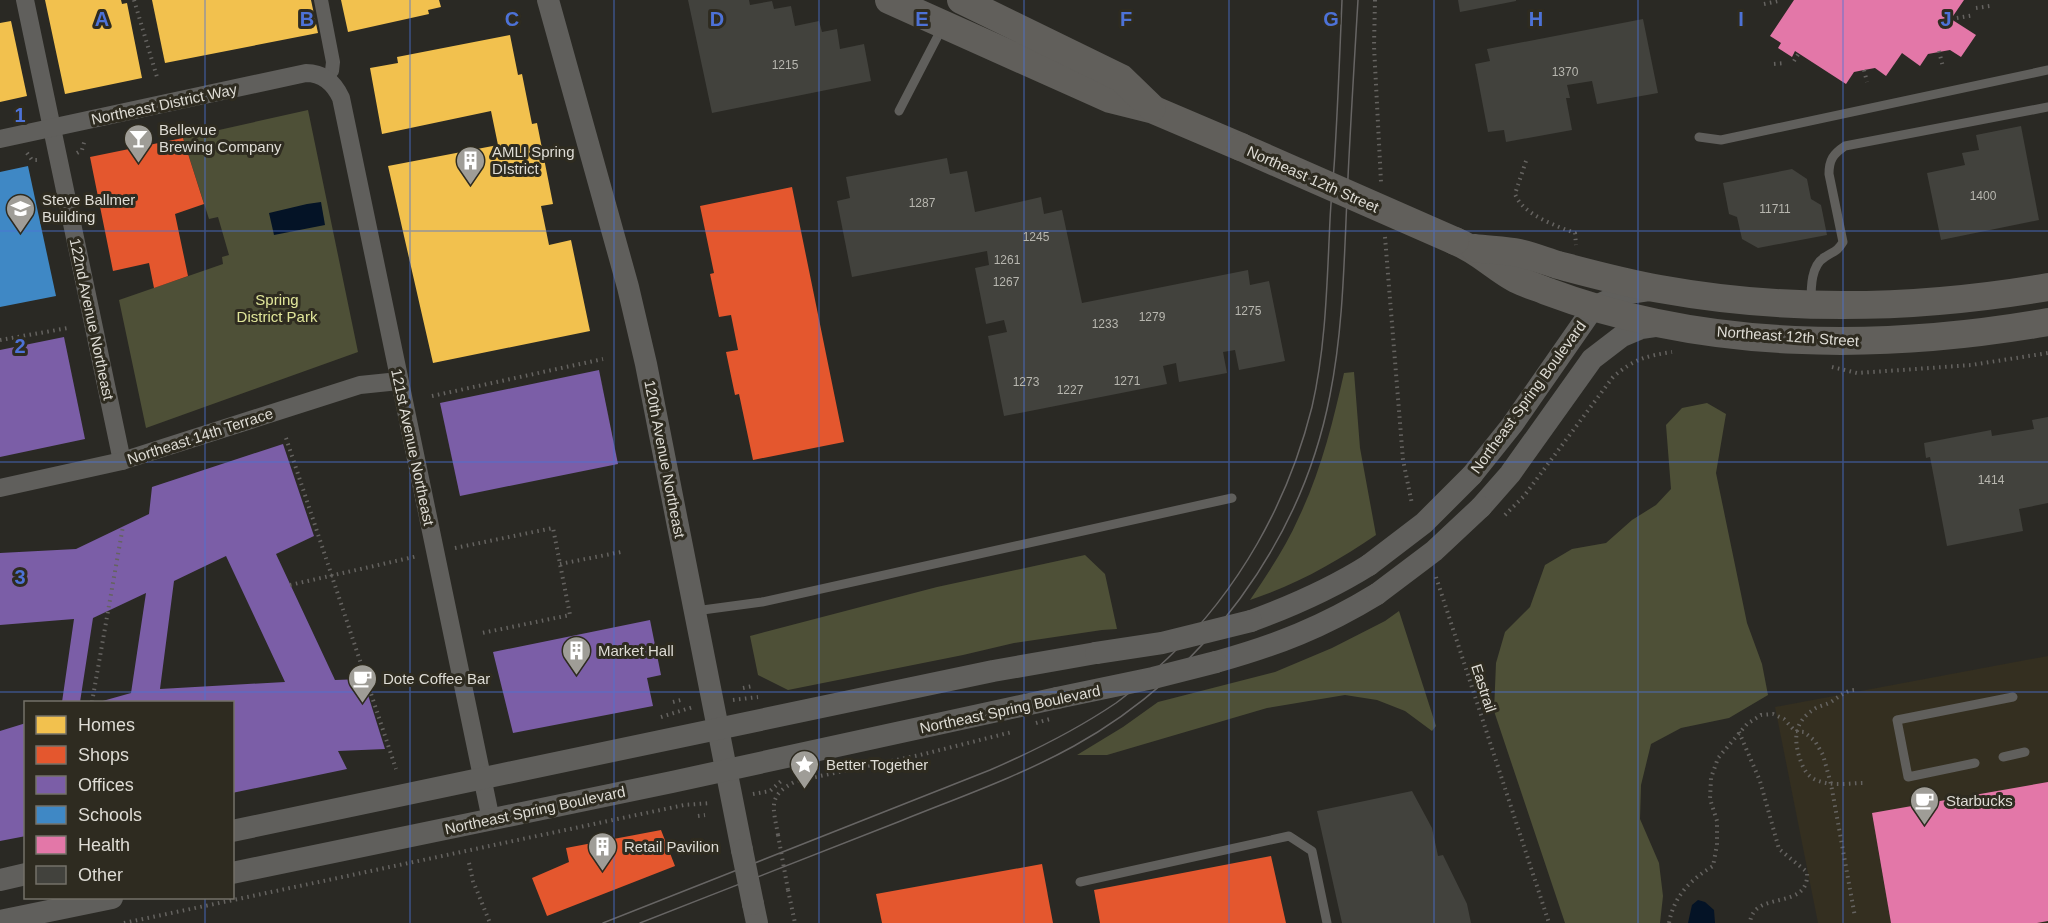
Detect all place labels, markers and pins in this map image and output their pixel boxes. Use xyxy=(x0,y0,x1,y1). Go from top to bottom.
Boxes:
place label: Bellevue Brewing Company xyxy=(159,121,282,155)
bar icon: Bellevue Brewing Company xyxy=(122,122,154,164)
place label: AMLI Spring DIstrict xyxy=(492,143,575,177)
building icon: AMLI Spring DIstrict xyxy=(455,144,487,186)
place label: Steve Ballmer Building xyxy=(42,191,135,225)
school or university icon: Steve Ballmer Building xyxy=(5,192,37,234)
building icon: Market Hall xyxy=(561,634,593,676)
place label: Market Hall xyxy=(598,642,674,659)
cafe icon: Dote Coffee Bar xyxy=(346,662,378,704)
place label: Dote Coffee Bar xyxy=(383,670,490,687)
place icon: Better Together xyxy=(789,748,821,790)
place label: Better Together xyxy=(826,756,928,773)
cafe icon: Starbucks xyxy=(1909,784,1941,826)
place label: Starbucks xyxy=(1946,792,2013,809)
building icon: Retail Pavilion xyxy=(587,830,619,872)
place label: Retail Pavilion xyxy=(624,838,719,855)

